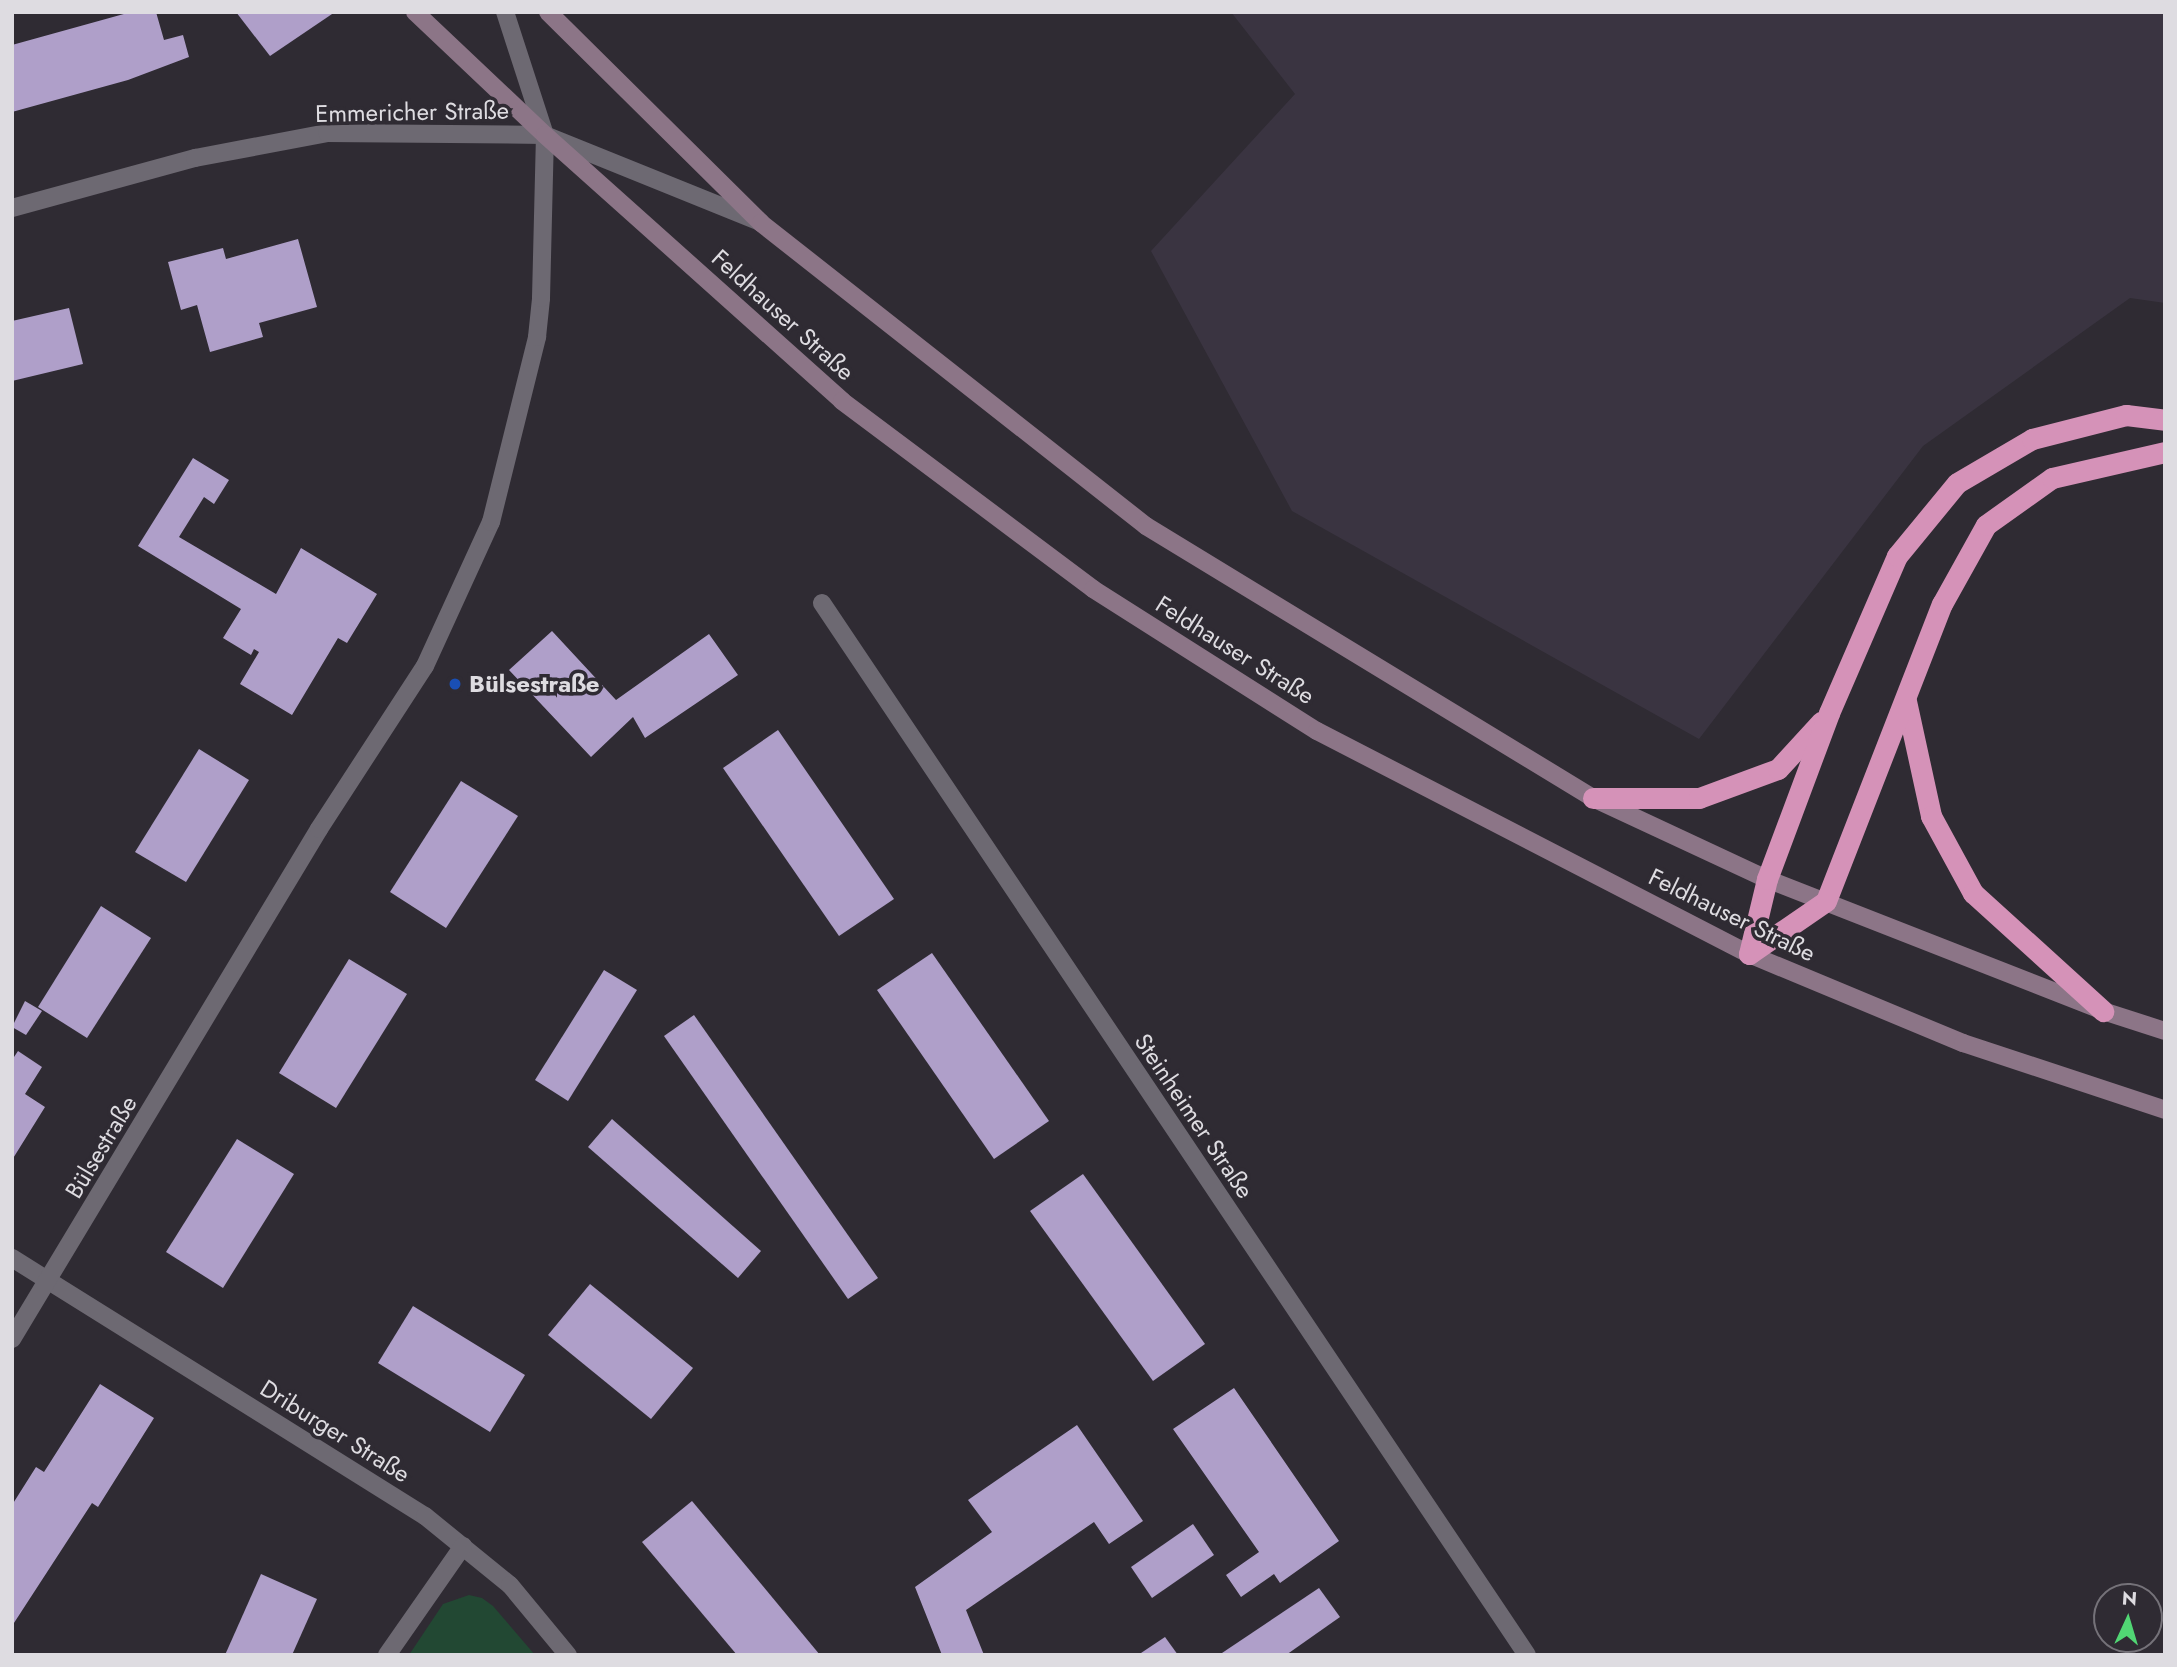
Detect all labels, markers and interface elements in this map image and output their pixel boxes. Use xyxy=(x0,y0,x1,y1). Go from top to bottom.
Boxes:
street label: Emmericher Straße xyxy=(315,96,509,128)
street label: Feldhauser Straße xyxy=(706,244,860,386)
street label: Feldhauser Straße xyxy=(1150,590,1320,710)
place label: Bülsestraße xyxy=(469,670,600,698)
marker: Bülsestraße xyxy=(447,676,463,692)
street label: Feldhauser Straße xyxy=(1644,862,1820,968)
street label: Steinheimer Straße xyxy=(1128,1028,1260,1204)
street label: Bülsestraße xyxy=(59,1090,143,1204)
street label: Driburger Straße xyxy=(255,1373,415,1489)
north arrow xyxy=(2093,1583,2163,1653)
text: N xyxy=(2121,1585,2138,1613)

